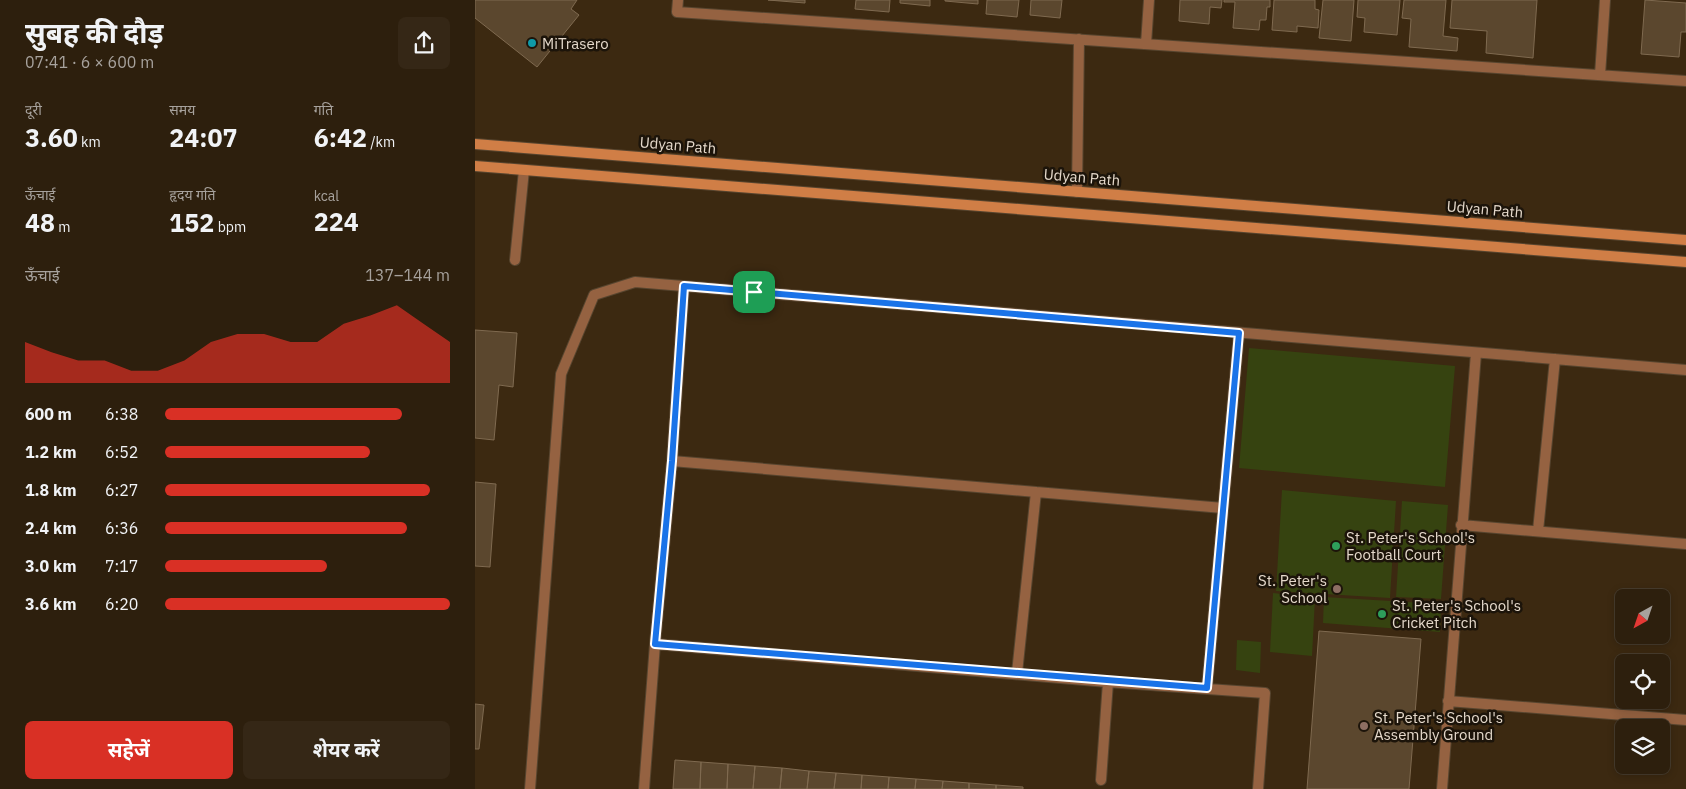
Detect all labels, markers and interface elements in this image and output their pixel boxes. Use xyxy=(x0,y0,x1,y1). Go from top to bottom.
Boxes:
text: सुबह की दौड़ xyxy=(25,14,163,51)
button: share xyxy=(398,17,450,69)
place label: MiTrasero xyxy=(542,34,609,53)
marker: MiTrasero xyxy=(526,37,538,49)
text: 07:41 · 6 × 600 m xyxy=(25,52,154,72)
text: दूरी xyxy=(25,101,42,119)
text: समय xyxy=(169,101,195,119)
text: गति xyxy=(314,101,333,119)
text: 3.60 xyxy=(25,121,78,154)
text: 24:07 xyxy=(169,121,238,154)
text: 6:42 xyxy=(314,121,367,154)
street label: Udyan Path xyxy=(639,132,717,158)
text: km xyxy=(78,133,101,151)
text: /km xyxy=(367,133,395,151)
street label: Udyan Path xyxy=(1043,164,1121,190)
text: ऊँचाई xyxy=(25,186,55,204)
text: हृदय गति xyxy=(169,186,215,204)
text: kcal xyxy=(314,187,339,205)
street label: Udyan Path xyxy=(1446,196,1524,222)
text: 224 xyxy=(314,205,359,238)
text: 48 xyxy=(25,206,55,239)
text: 152 xyxy=(169,206,214,239)
text: m xyxy=(55,218,71,236)
text: bpm xyxy=(214,218,246,236)
text: ऊँचाई xyxy=(25,265,60,285)
text: 137–144 m xyxy=(365,265,450,285)
pin xyxy=(733,271,775,313)
icon: arrive xyxy=(740,278,768,306)
text: 600 m xyxy=(25,404,72,424)
text: 6:38 xyxy=(105,404,138,424)
text: 1.2 km xyxy=(25,442,76,462)
text: 6:52 xyxy=(105,442,138,462)
text: 1.8 km xyxy=(25,480,76,500)
text: 6:27 xyxy=(105,480,138,500)
text: 2.4 km xyxy=(25,518,76,538)
text: 6:36 xyxy=(105,518,138,538)
place label: St. Peter's School's Football Court xyxy=(1346,528,1475,564)
marker: St. Peter's School's Football Court xyxy=(1330,540,1342,552)
text: 3.0 km xyxy=(25,556,76,576)
text: 7:17 xyxy=(105,556,138,576)
place label: St. Peter's School xyxy=(1258,571,1327,607)
marker: St. Peter's School xyxy=(1331,583,1343,595)
north arrow xyxy=(1615,589,1670,644)
map controls xyxy=(1615,589,1670,774)
text: 3.6 km xyxy=(25,594,76,614)
text: 6:20 xyxy=(105,594,138,614)
place label: St. Peter's School's Cricket Pitch xyxy=(1392,596,1521,632)
marker: St. Peter's School's Cricket Pitch xyxy=(1376,608,1388,620)
button: locate xyxy=(1615,654,1670,709)
place label: St. Peter's School's Assembly Ground xyxy=(1374,708,1503,744)
button: layers xyxy=(1615,719,1670,774)
marker: St. Peter's School's Assembly Ground xyxy=(1358,720,1370,732)
button: सहेजें xyxy=(25,721,233,779)
button: शेयर करें xyxy=(243,721,450,779)

